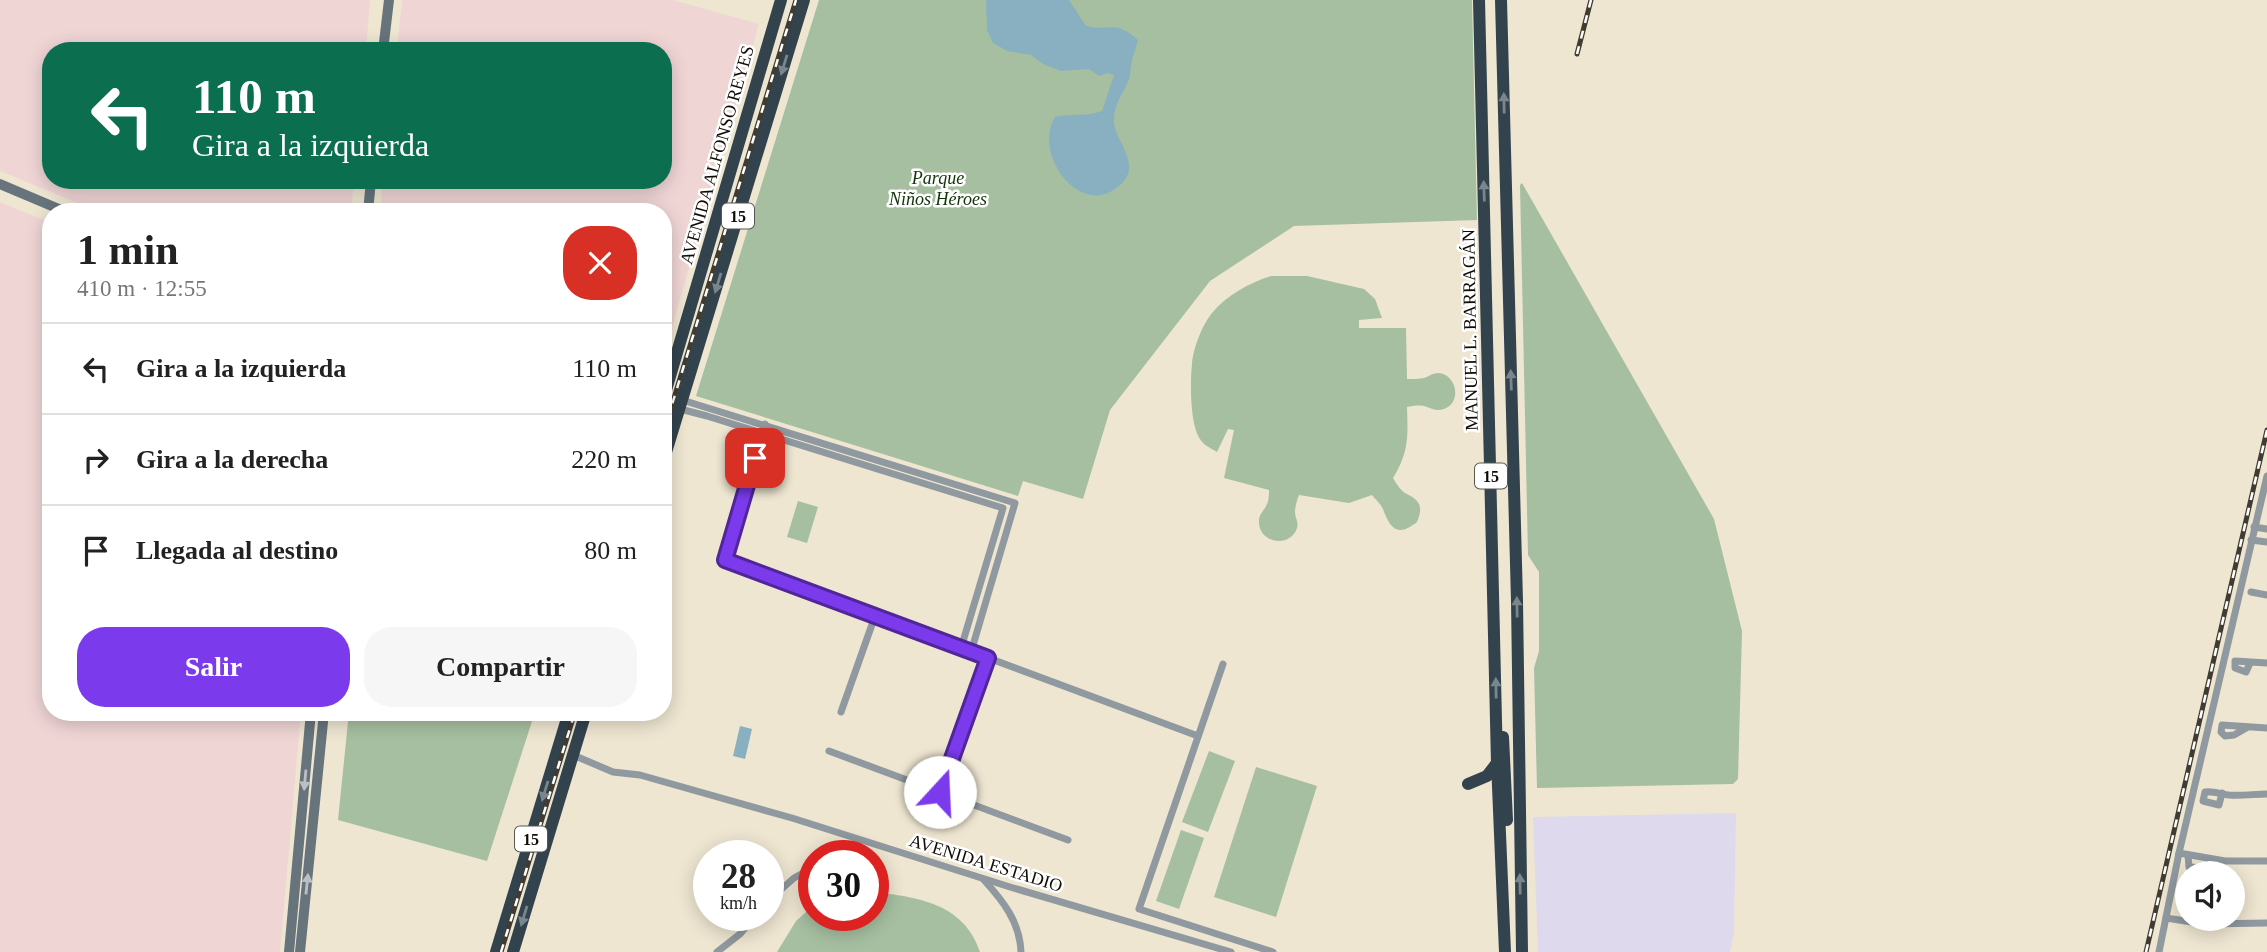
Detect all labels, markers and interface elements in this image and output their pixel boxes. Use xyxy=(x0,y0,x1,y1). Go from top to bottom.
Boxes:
street label: AVENIDA ALFONSO REYES xyxy=(676,43,758,267)
one-way arrow xyxy=(779,55,789,76)
text: 110 m xyxy=(192,69,316,124)
icon: left xyxy=(77,70,168,161)
one-way arrow xyxy=(1498,92,1510,114)
text: Gira a la izquierda xyxy=(192,127,429,163)
park label: Parque Niños Héroes xyxy=(888,168,987,209)
one-way arrow xyxy=(1479,180,1490,202)
road number: 15 xyxy=(722,204,754,229)
button: close xyxy=(563,226,637,300)
text: 1 min xyxy=(77,227,179,273)
street label: MANUEL L. BARRAGÁN xyxy=(1457,229,1482,431)
one-way arrow xyxy=(712,273,723,294)
text: 410 m · 12:55 xyxy=(77,276,207,301)
icon: left xyxy=(77,350,115,388)
text: Gira a la izquierda xyxy=(136,354,346,383)
text: 110 m xyxy=(572,354,637,383)
one-way arrow xyxy=(1505,369,1516,391)
pin xyxy=(725,428,785,488)
icon: arrive xyxy=(736,439,774,477)
icon: right xyxy=(77,441,115,479)
text: Gira a la derecha xyxy=(136,445,328,474)
text: 220 m xyxy=(571,445,637,474)
road number: 15 xyxy=(1475,463,1507,489)
icon: arrive xyxy=(77,532,115,570)
text: Llegada al destino xyxy=(136,536,338,565)
text: 80 m xyxy=(584,536,637,565)
one-way arrow xyxy=(1511,596,1523,618)
button: Salir xyxy=(77,627,350,707)
button: Compartir xyxy=(364,627,637,707)
one-way arrow xyxy=(1491,677,1502,699)
position arrow xyxy=(903,755,977,829)
one-way arrow xyxy=(299,769,310,791)
one-way arrow xyxy=(540,781,550,802)
road number: 15 xyxy=(515,826,547,852)
street label: AVENIDA ESTADIO xyxy=(907,830,1065,896)
speed limit sign: 30 xyxy=(798,840,889,931)
text: 28 xyxy=(721,857,756,896)
map controls xyxy=(2175,861,2245,931)
button: sound xyxy=(2175,861,2245,931)
one-way arrow xyxy=(301,873,312,895)
one-way arrow xyxy=(1514,873,1526,895)
text: km/h xyxy=(720,893,757,913)
one-way arrow xyxy=(519,906,529,927)

